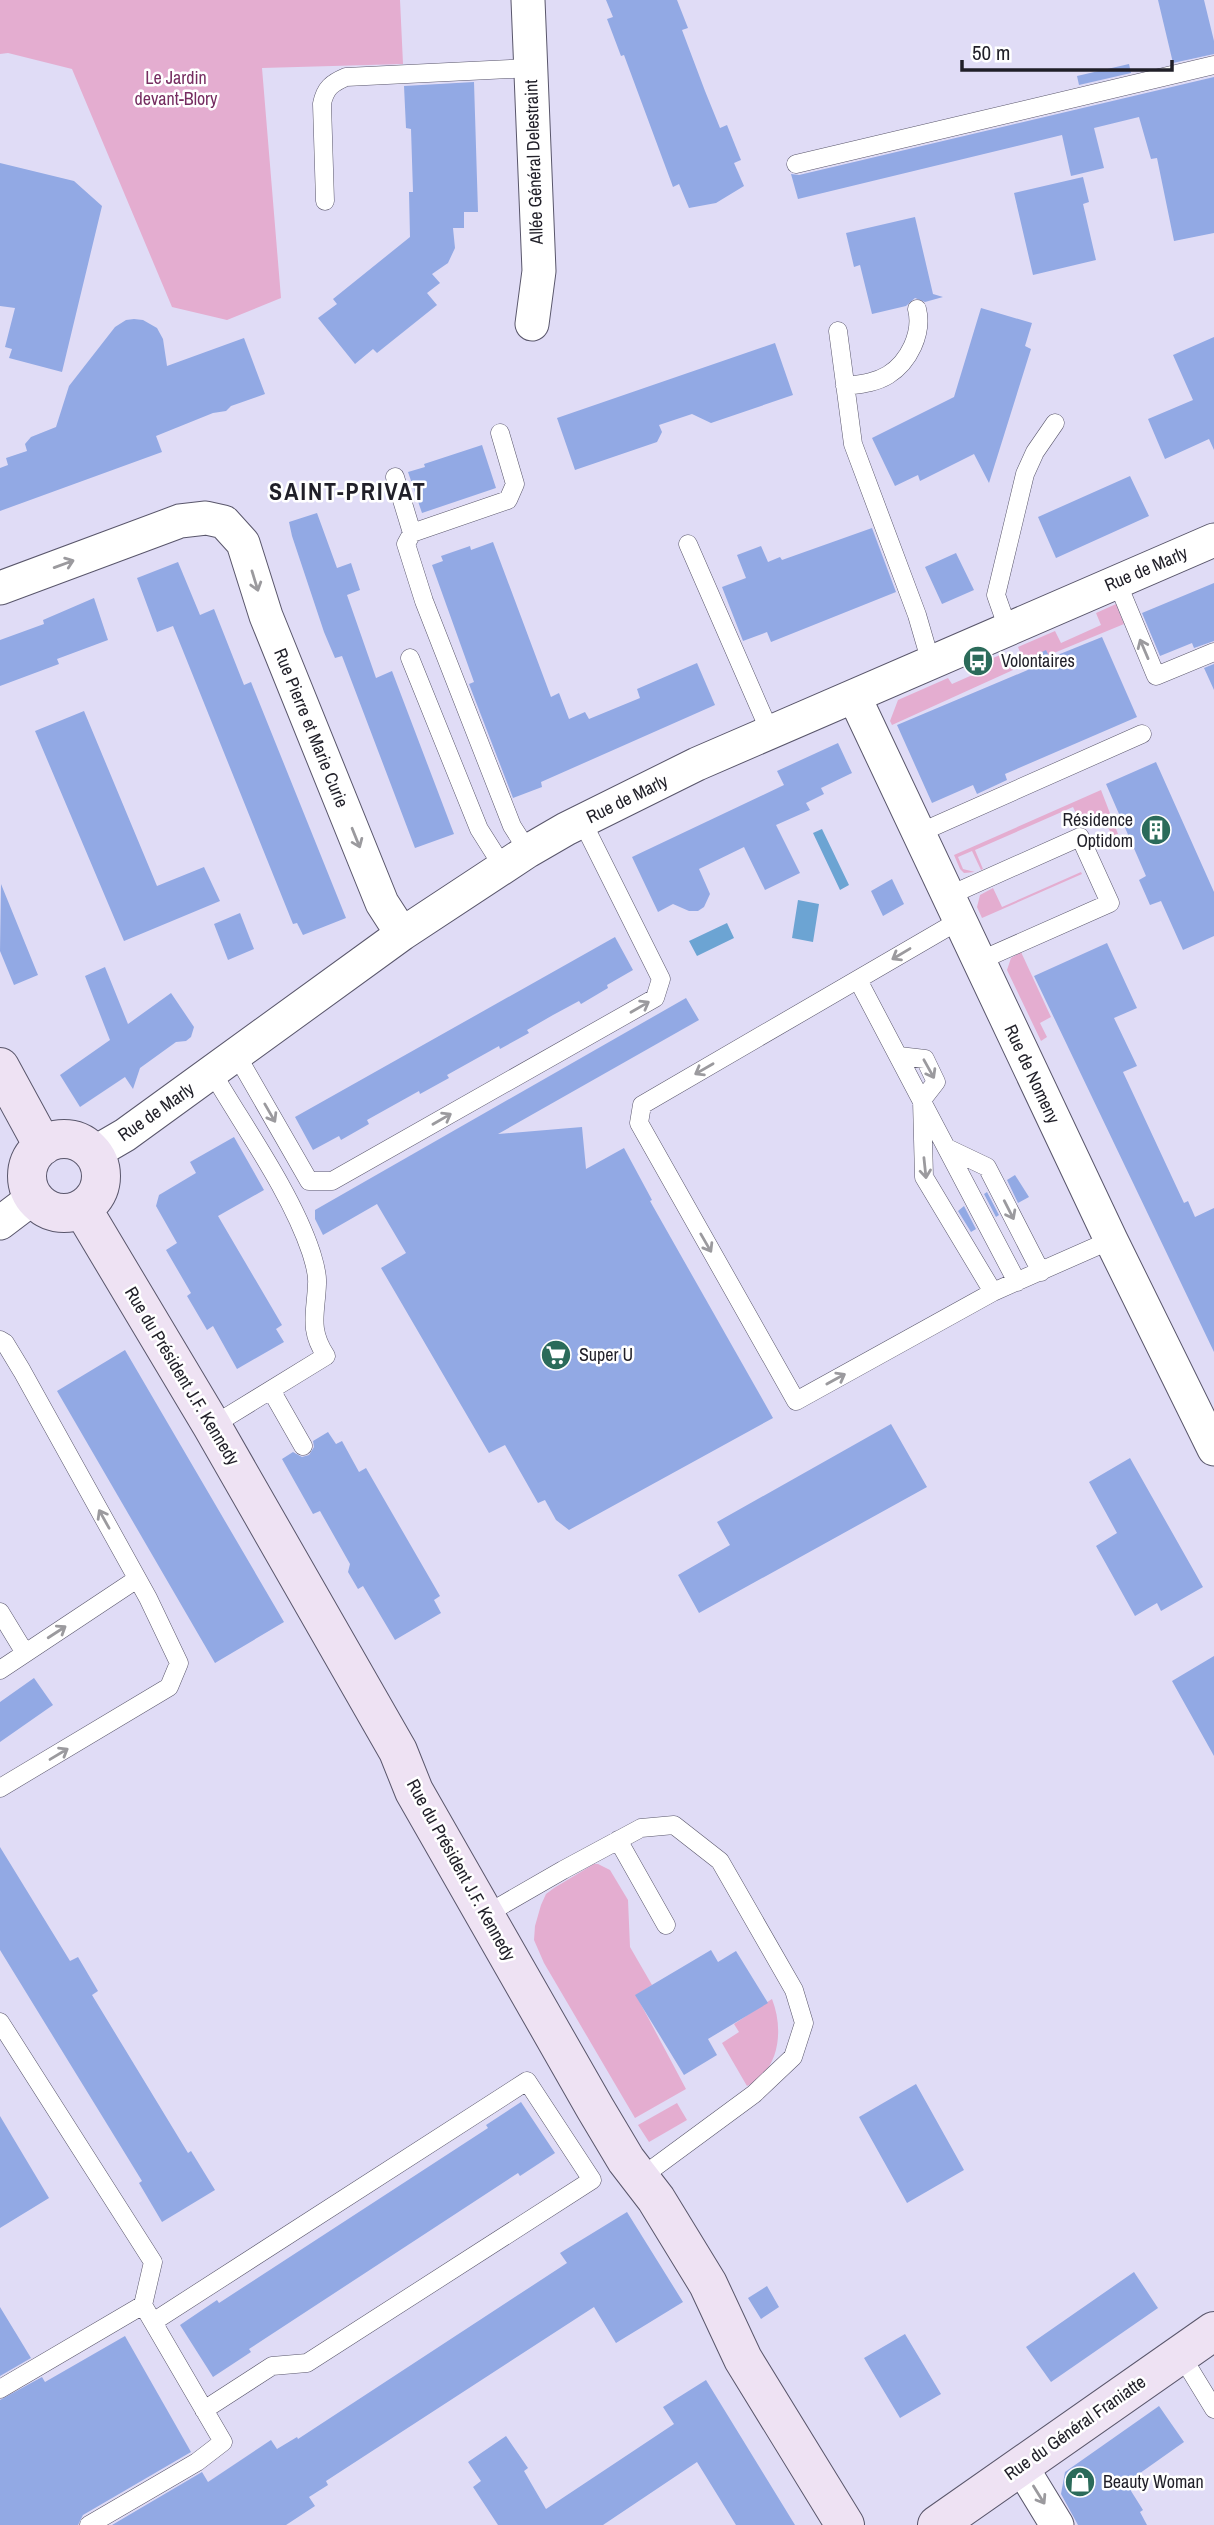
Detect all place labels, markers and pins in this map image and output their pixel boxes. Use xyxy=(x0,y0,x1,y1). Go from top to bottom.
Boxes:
bus stop icon: Volontaires xyxy=(961,644,995,678)
place label: Volontaires xyxy=(1001,648,1075,673)
place label: Résidence Optidom xyxy=(1062,807,1133,853)
building icon: Résidence Optidom xyxy=(1139,813,1173,847)
supermarket icon: Super U xyxy=(539,1338,573,1372)
place label: Super U xyxy=(579,1342,633,1367)
shop icon: Beauty Woman xyxy=(1063,2465,1097,2499)
place label: Beauty Woman xyxy=(1103,2469,1204,2494)

